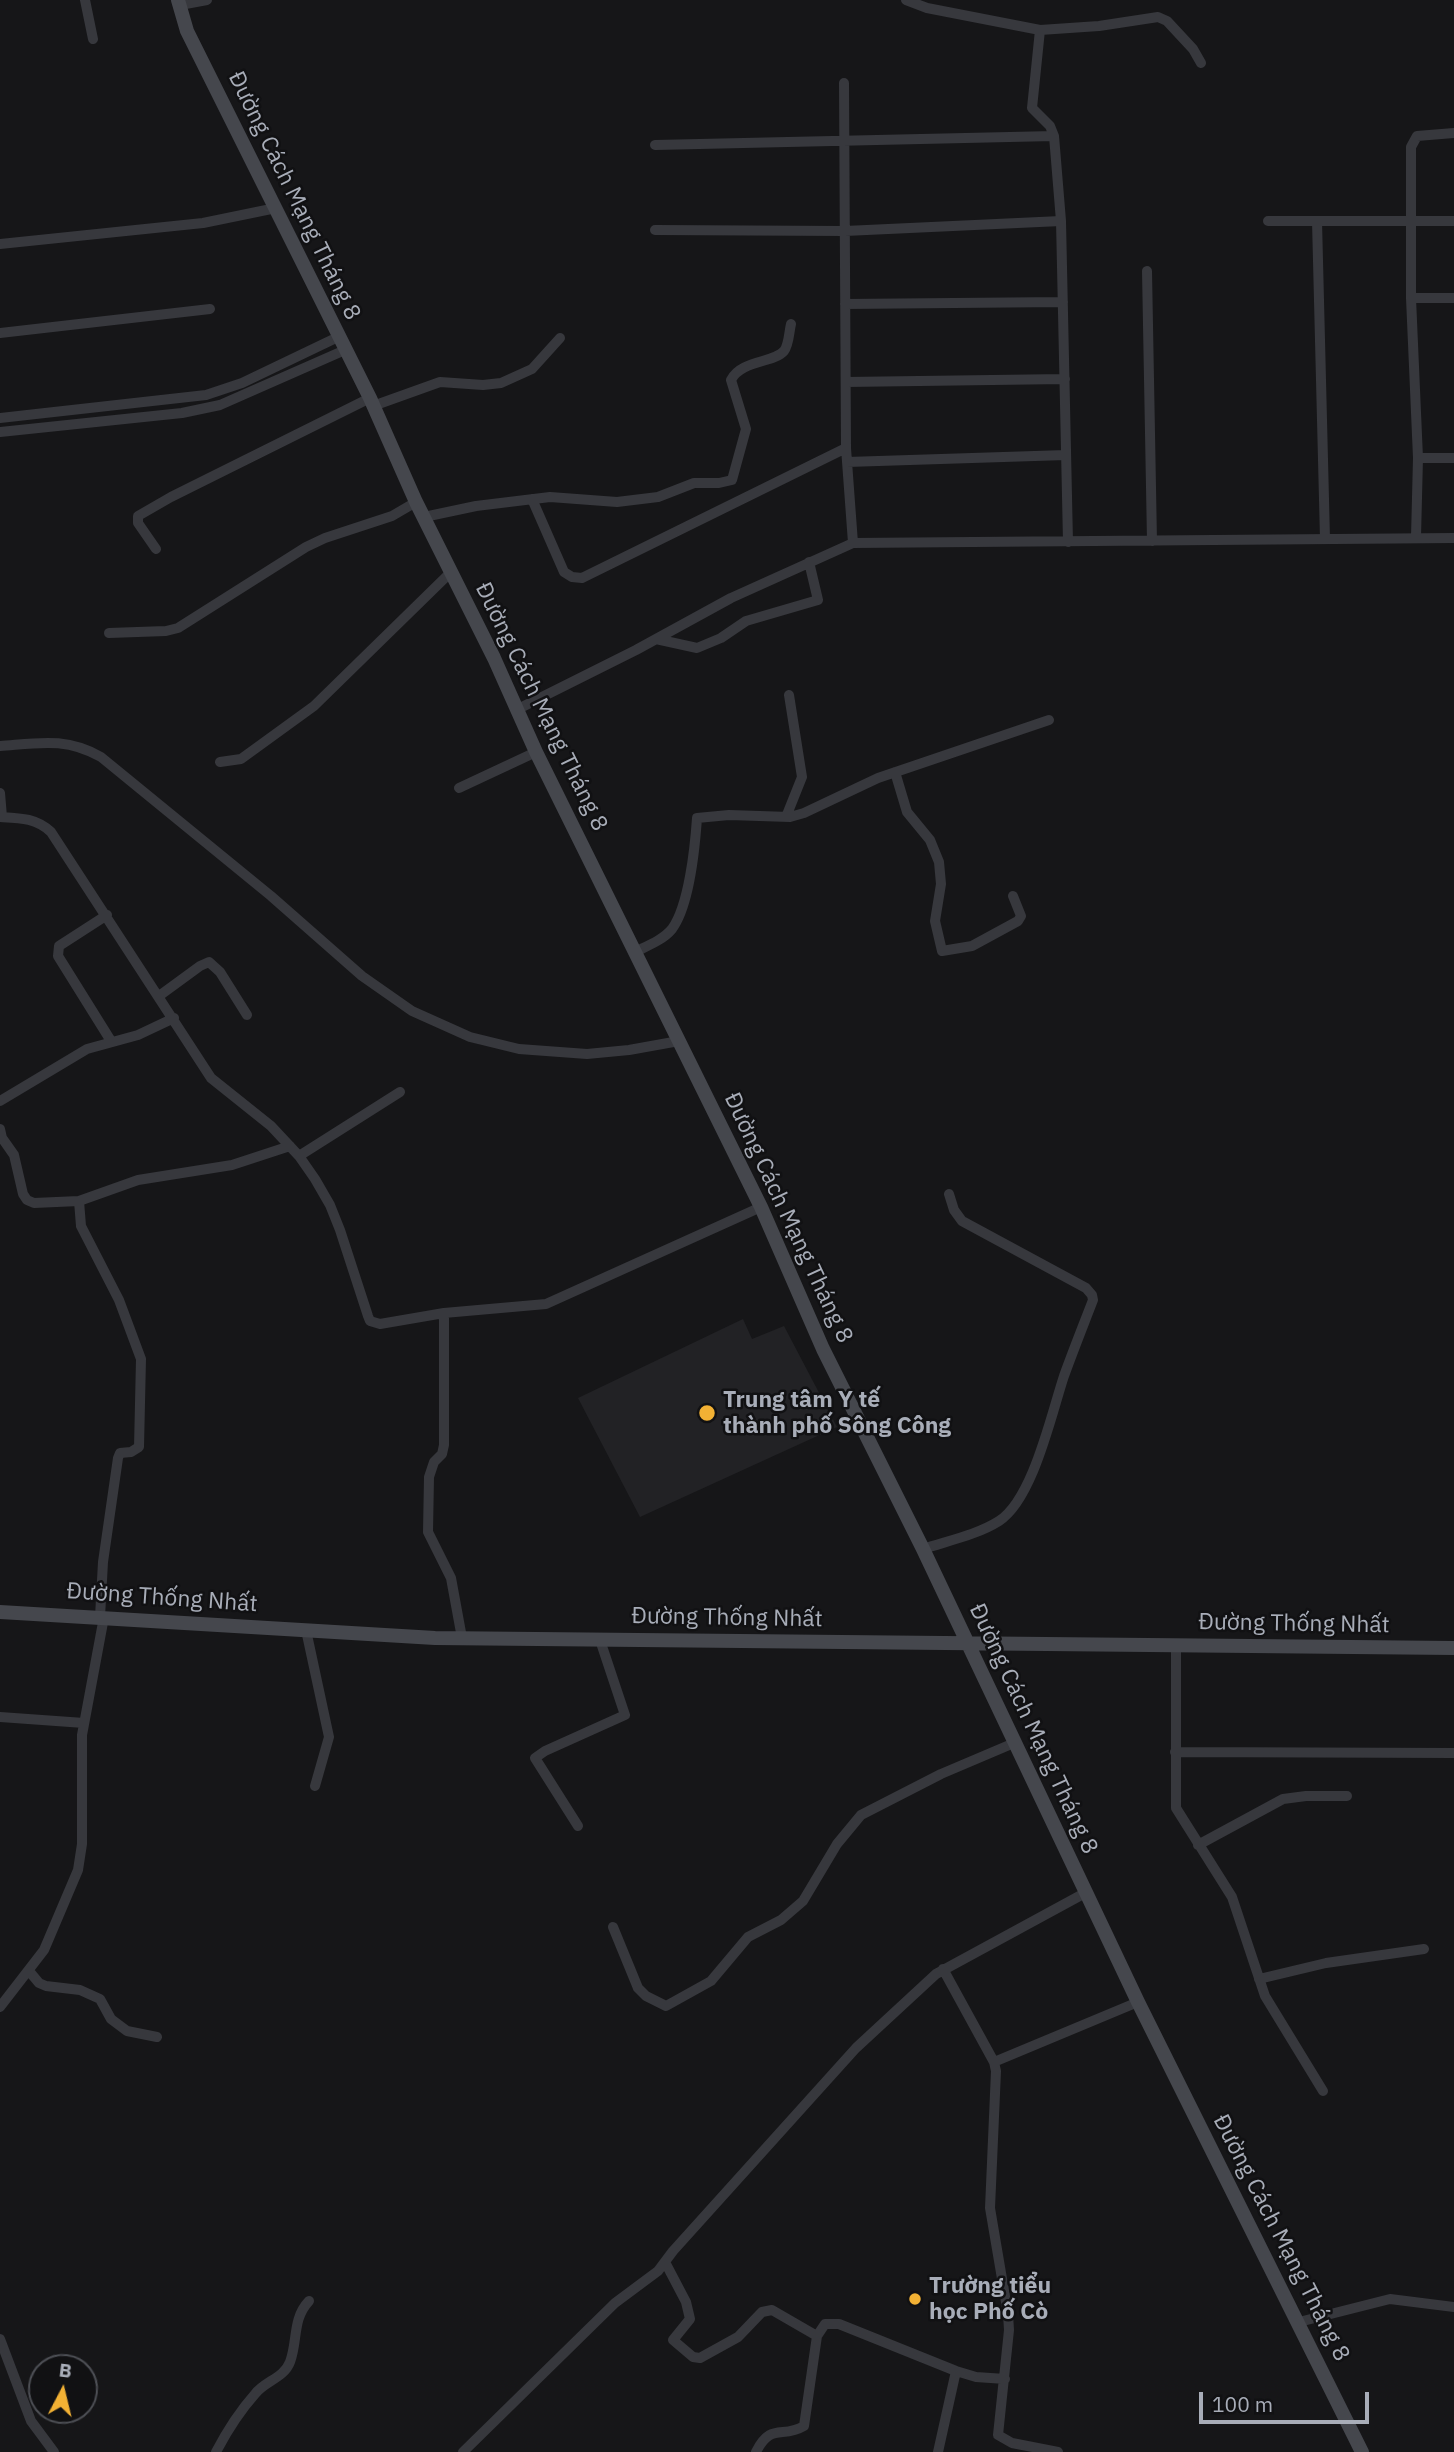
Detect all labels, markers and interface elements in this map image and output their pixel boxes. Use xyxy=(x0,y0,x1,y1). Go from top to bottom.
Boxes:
street label: Đường Cách Mạng Tháng 8 xyxy=(222,67,366,325)
street label: Đường Cách Mạng Tháng 8 xyxy=(469,578,613,836)
street label: Đường Cách Mạng Tháng 8 xyxy=(718,1088,858,1348)
place label: Trung tâm Y tế thành phố Sông Công xyxy=(723,1386,951,1440)
marker: Trung tâm Y tế thành phố Sông Công xyxy=(697,1403,717,1423)
street label: Đường Thống Nhất xyxy=(66,1578,258,1618)
street label: Đường Cách Mạng Tháng 8 xyxy=(963,1599,1103,1859)
street label: Đường Thống Nhất xyxy=(631,1603,823,1633)
street label: Đường Thống Nhất xyxy=(1198,1609,1390,1639)
street label: Đường Cách Mạng Tháng 8 xyxy=(1207,2110,1355,2366)
place label: Trường tiểu học Phố Cò xyxy=(929,2272,1051,2326)
marker: Trường tiểu học Phố Cò xyxy=(907,2291,923,2307)
north arrow xyxy=(28,2354,98,2424)
text: B xyxy=(58,2357,73,2383)
scale bar xyxy=(1202,2378,1372,2422)
text: 100 m xyxy=(1212,2390,1273,2418)

